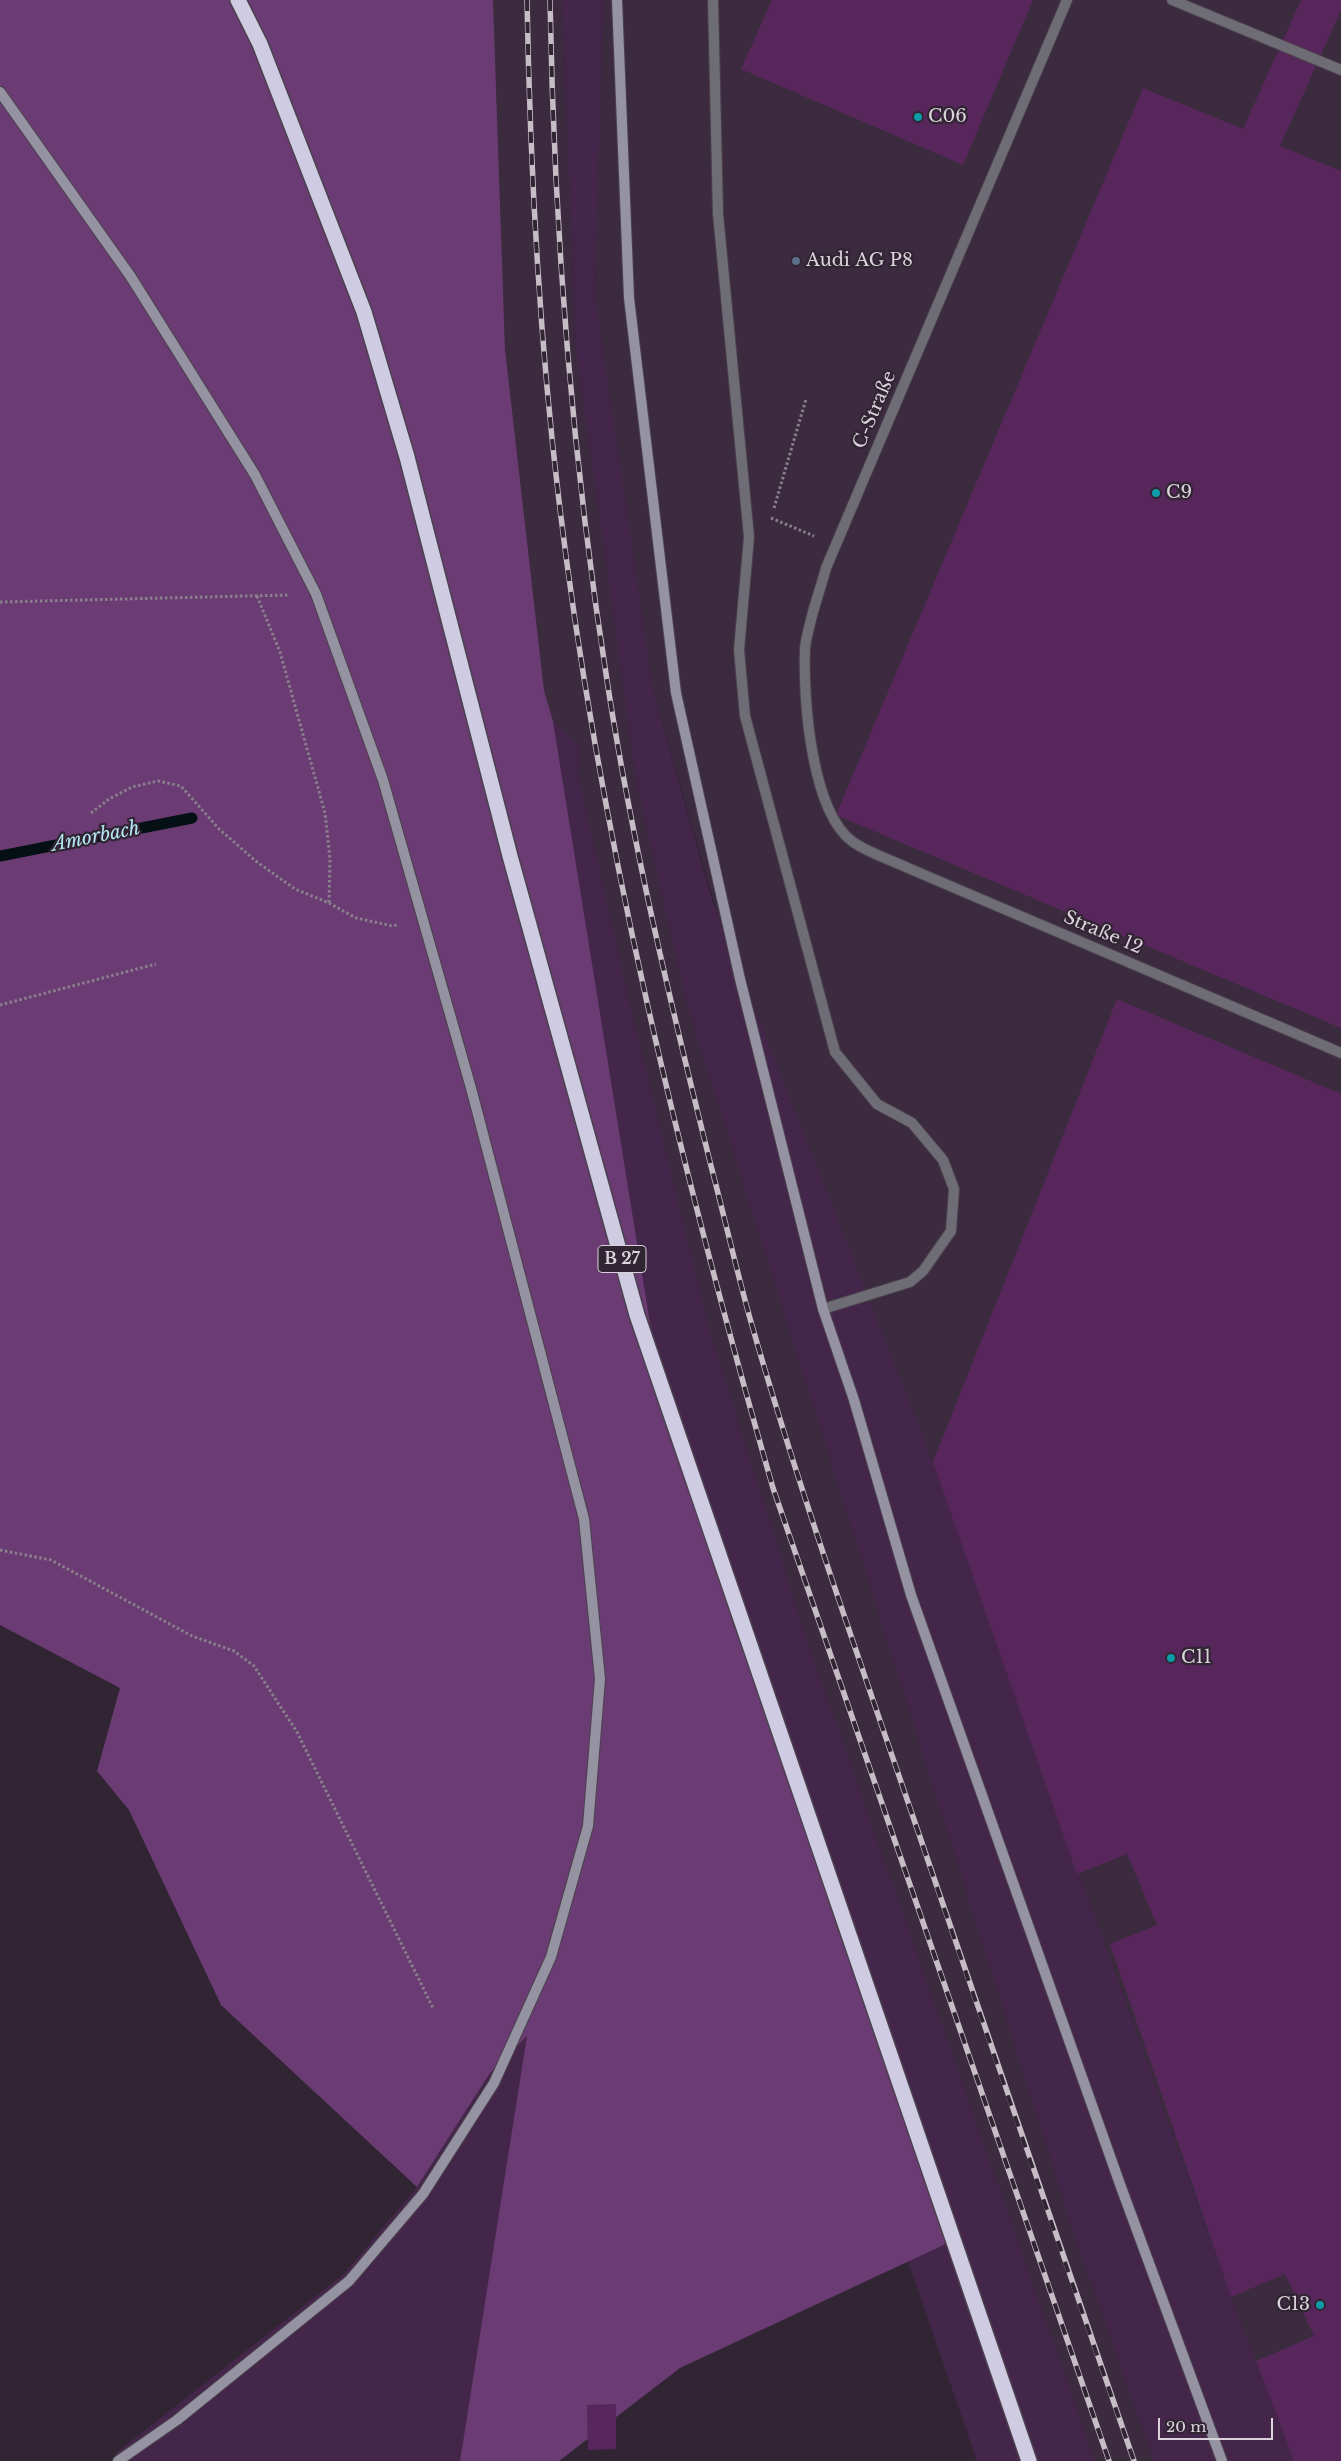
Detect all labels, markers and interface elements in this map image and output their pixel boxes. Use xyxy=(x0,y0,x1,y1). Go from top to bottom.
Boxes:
place label: C06 xyxy=(928,106,967,128)
marker: C06 xyxy=(912,111,924,123)
place label: Audi AG P8 xyxy=(806,250,913,272)
marker: Audi AG P8 xyxy=(790,255,802,267)
street label: C-Straße xyxy=(849,368,901,452)
place label: C9 xyxy=(1166,482,1192,504)
marker: C9 xyxy=(1150,487,1162,499)
water label: Amorbach xyxy=(50,817,142,857)
street label: Straße 12 xyxy=(1060,907,1146,959)
road number: B 27 xyxy=(598,1246,646,1272)
place label: C11 xyxy=(1181,1647,1211,1669)
marker: C11 xyxy=(1165,1652,1177,1664)
place label: C13 xyxy=(1276,2294,1310,2316)
marker: C13 xyxy=(1314,2299,1326,2311)
scale bar xyxy=(1161,2408,1276,2440)
text: 20 m xyxy=(1166,2417,1206,2436)

